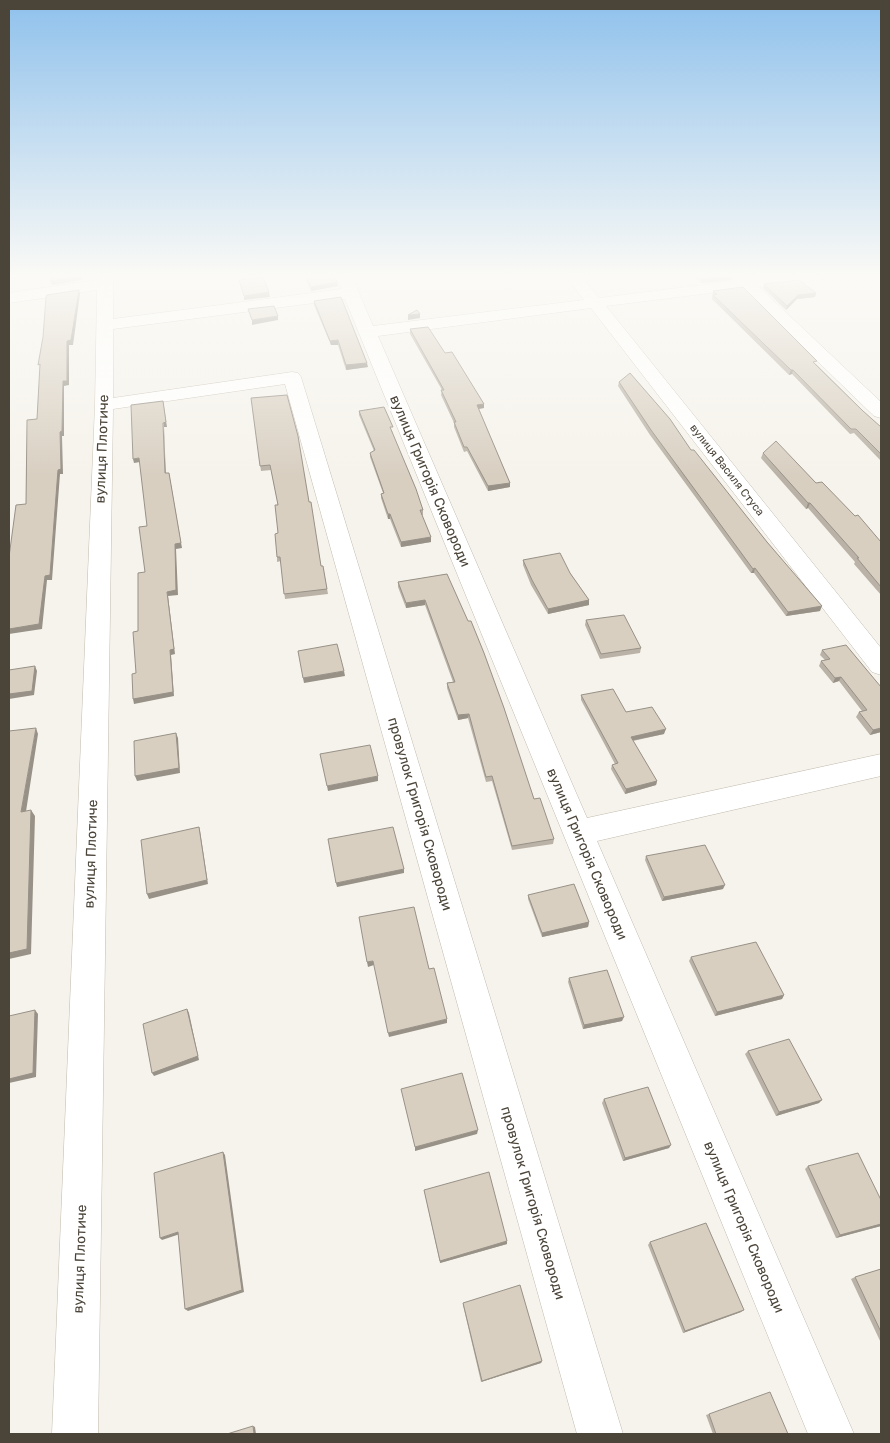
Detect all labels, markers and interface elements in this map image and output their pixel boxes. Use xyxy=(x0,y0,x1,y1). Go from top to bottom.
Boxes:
street label: вулиця Григорія Сковороди xyxy=(386,393,474,569)
street label: вулиця Плотиче xyxy=(92,394,112,504)
street label: вулиця Василя Стуса xyxy=(687,422,767,518)
street label: провулок Григорія Сковороди xyxy=(384,715,456,913)
street label: вулиця Григорія Сковороди xyxy=(543,766,631,942)
street label: вулиця Плотиче xyxy=(81,799,101,909)
street label: провулок Григорія Сковороди xyxy=(497,1104,569,1302)
street label: вулиця Григорія Сковороди xyxy=(700,1139,788,1315)
street label: вулиця Плотиче xyxy=(70,1204,90,1314)

